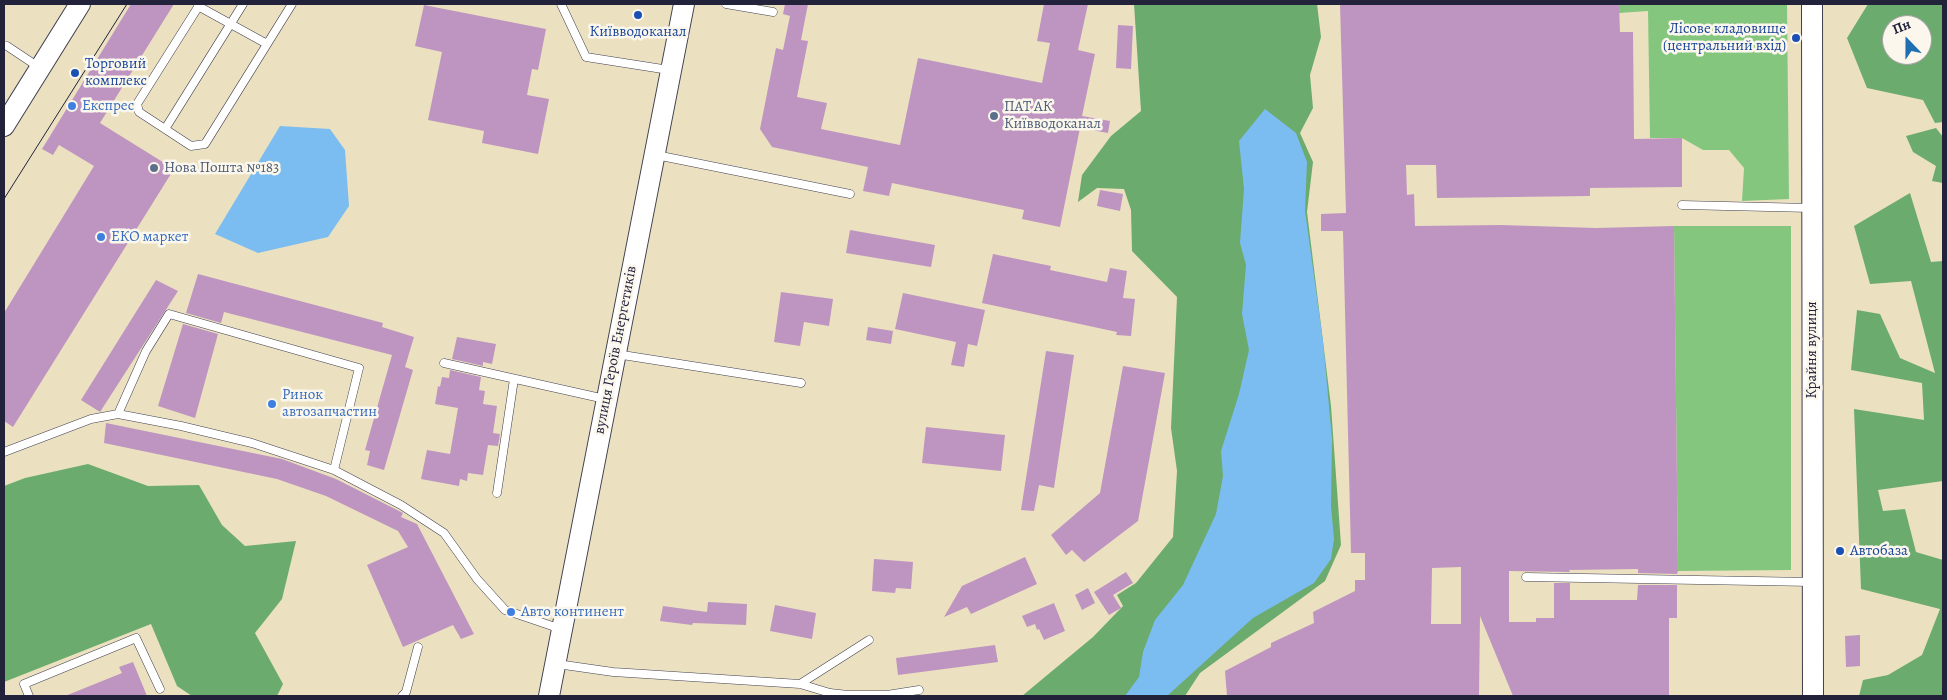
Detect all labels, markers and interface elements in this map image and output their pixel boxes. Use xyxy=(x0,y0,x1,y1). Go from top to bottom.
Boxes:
marker: Київводоканал xyxy=(632,9,644,21)
text: Пн xyxy=(1890,14,1914,39)
north arrow xyxy=(1882,15,1932,65)
place label: Лісове кладовище (центральний вхід) xyxy=(1663,20,1786,55)
place label: Київводоканал xyxy=(590,23,686,41)
marker: Лісове кладовище (центральний вхід) xyxy=(1790,32,1802,44)
place label: Торговий комплекс xyxy=(85,55,147,90)
marker: Торговий комплекс xyxy=(69,67,81,79)
place label: Експрес xyxy=(82,97,134,115)
place label: ПАТ АК Київводоканал xyxy=(1004,98,1101,133)
marker: Експрес xyxy=(66,100,78,112)
marker: ПАТ АК Київводоканал xyxy=(988,110,1000,122)
place label: Нова Пошта №183 xyxy=(164,159,279,177)
marker: Нова Пошта №183 xyxy=(148,162,160,174)
place label: ЕКО маркет xyxy=(111,228,188,246)
marker: ЕКО маркет xyxy=(95,231,107,243)
street label: вулиця Героїв Енергетиків xyxy=(591,264,641,436)
street label: Крайня вулиця xyxy=(1803,301,1821,399)
place label: Ринок автозапчастин xyxy=(282,386,377,421)
marker: Ринок автозапчастин xyxy=(266,398,278,410)
place label: Автобаза xyxy=(1850,542,1908,560)
marker: Автобаза xyxy=(1834,545,1846,557)
place label: Авто континент xyxy=(521,603,624,621)
marker: Авто континент xyxy=(505,606,517,618)

